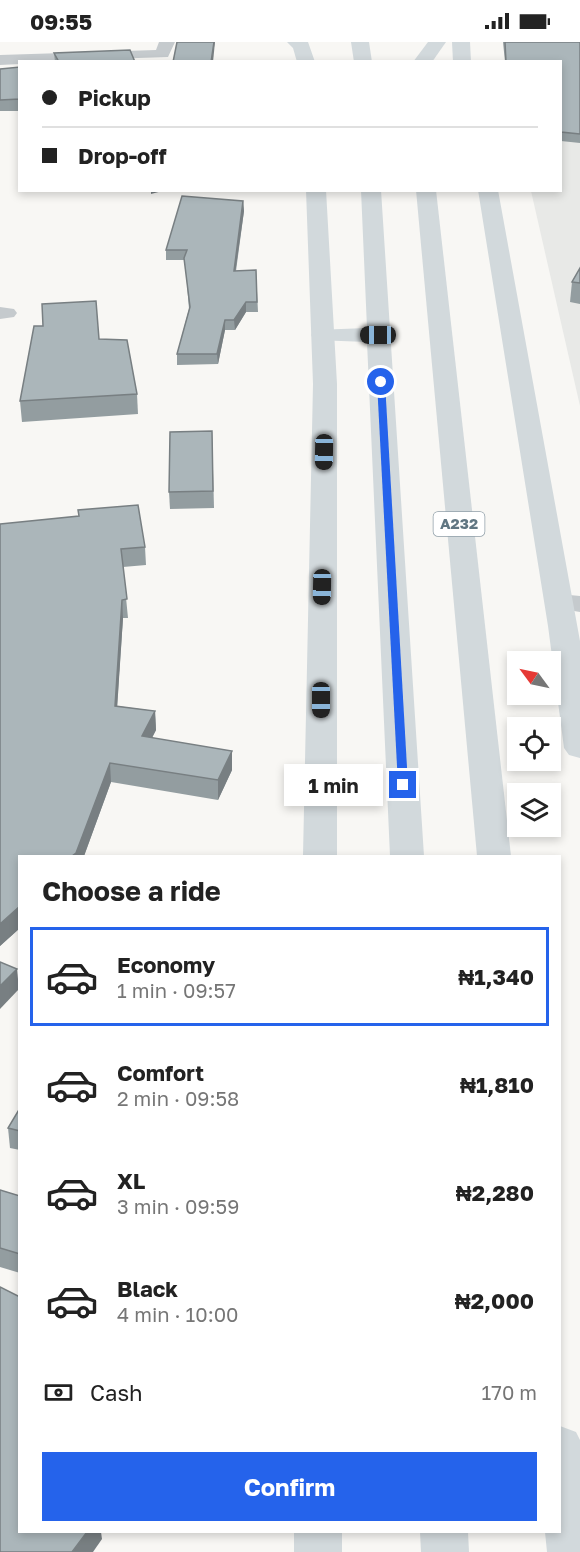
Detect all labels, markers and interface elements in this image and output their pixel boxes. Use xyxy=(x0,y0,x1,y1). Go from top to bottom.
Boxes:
text: 09:55 xyxy=(30,8,92,35)
text: Pickup xyxy=(78,84,151,111)
text: Drop-off xyxy=(78,142,167,169)
car xyxy=(360,326,396,344)
route start xyxy=(367,368,394,395)
car xyxy=(315,434,333,470)
road number: A232 xyxy=(434,512,484,536)
car xyxy=(313,569,331,605)
north arrow xyxy=(507,651,561,705)
map controls xyxy=(507,651,561,837)
car xyxy=(312,682,330,718)
button: locate xyxy=(507,717,561,771)
callout: 1 min xyxy=(283,764,382,806)
route end xyxy=(389,771,416,798)
text: 1 min xyxy=(308,773,359,797)
button: layers xyxy=(507,783,561,837)
text: Choose a ride xyxy=(42,875,221,907)
icon: car xyxy=(45,950,99,1004)
text: Economy xyxy=(117,951,215,978)
text: ₦1,340 xyxy=(458,963,534,990)
text: 1 min · 09:57 xyxy=(117,978,236,1002)
icon: car xyxy=(45,1058,99,1112)
text: Comfort xyxy=(117,1059,204,1086)
text: ₦1,810 xyxy=(460,1071,534,1098)
text: 2 min · 09:58 xyxy=(117,1086,239,1110)
icon: car xyxy=(45,1166,99,1220)
text: XL xyxy=(117,1167,145,1194)
text: ₦2,280 xyxy=(456,1179,534,1206)
text: 3 min · 09:59 xyxy=(117,1194,239,1218)
icon: car xyxy=(45,1274,99,1328)
text: Black xyxy=(117,1275,178,1302)
text: ₦2,000 xyxy=(455,1287,534,1314)
text: 4 min · 10:00 xyxy=(117,1302,238,1326)
icon: cash xyxy=(42,1376,75,1409)
text: Cash xyxy=(90,1379,143,1406)
text: 170 m xyxy=(482,1380,537,1404)
button: Confirm xyxy=(42,1452,537,1521)

